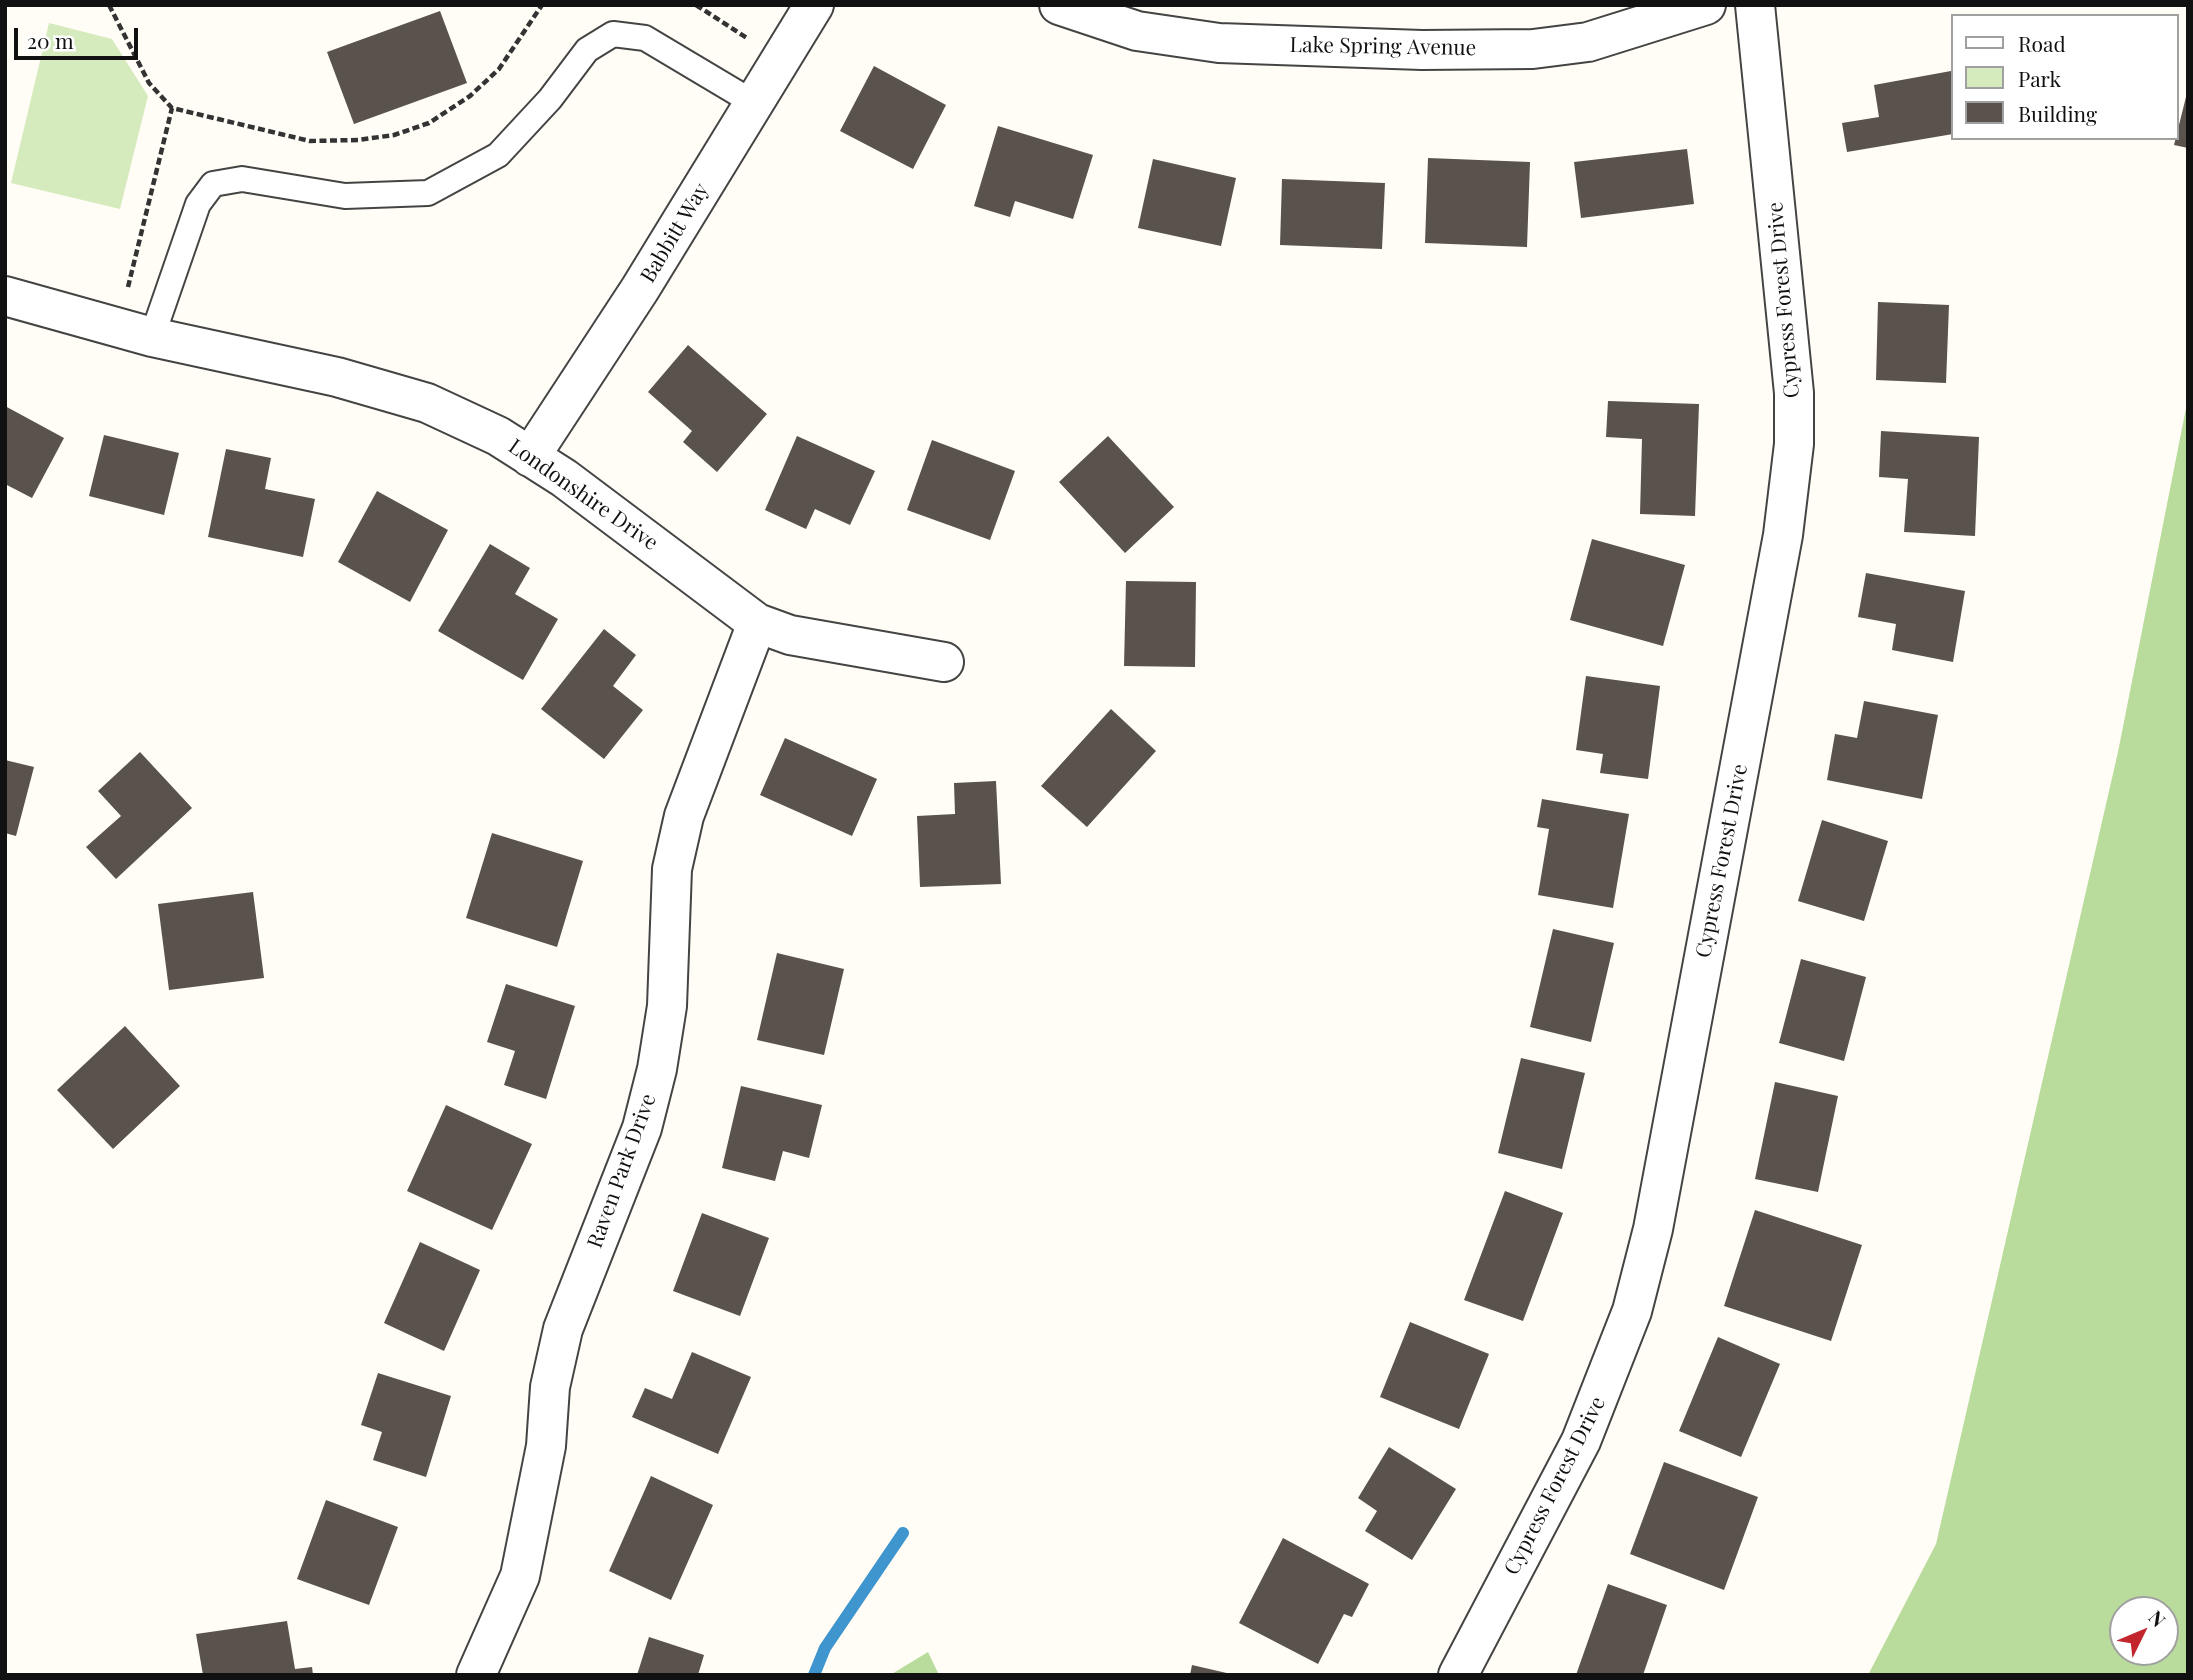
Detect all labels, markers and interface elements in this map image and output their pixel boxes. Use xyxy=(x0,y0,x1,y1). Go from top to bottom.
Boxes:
scale bar xyxy=(18,14,142,58)
legend xyxy=(1952,14,2179,140)
text: 20 m xyxy=(27,26,74,54)
text: Road xyxy=(2018,29,2066,57)
street label: Lake Spring Avenue xyxy=(1289,33,1477,61)
text: Park xyxy=(2018,64,2061,92)
text: Building xyxy=(2018,99,2097,127)
street label: Babbitt Way xyxy=(635,179,715,287)
street label: Cypress Forest Drive xyxy=(1763,201,1805,399)
street label: Londonshire Drive xyxy=(503,434,663,556)
street label: Cypress Forest Drive xyxy=(1691,762,1753,960)
street label: Raven Park Drive xyxy=(582,1091,662,1251)
street label: Cypress Forest Drive xyxy=(1499,1393,1611,1579)
north arrow xyxy=(2109,1596,2179,1666)
text: N xyxy=(2144,1604,2172,1632)

